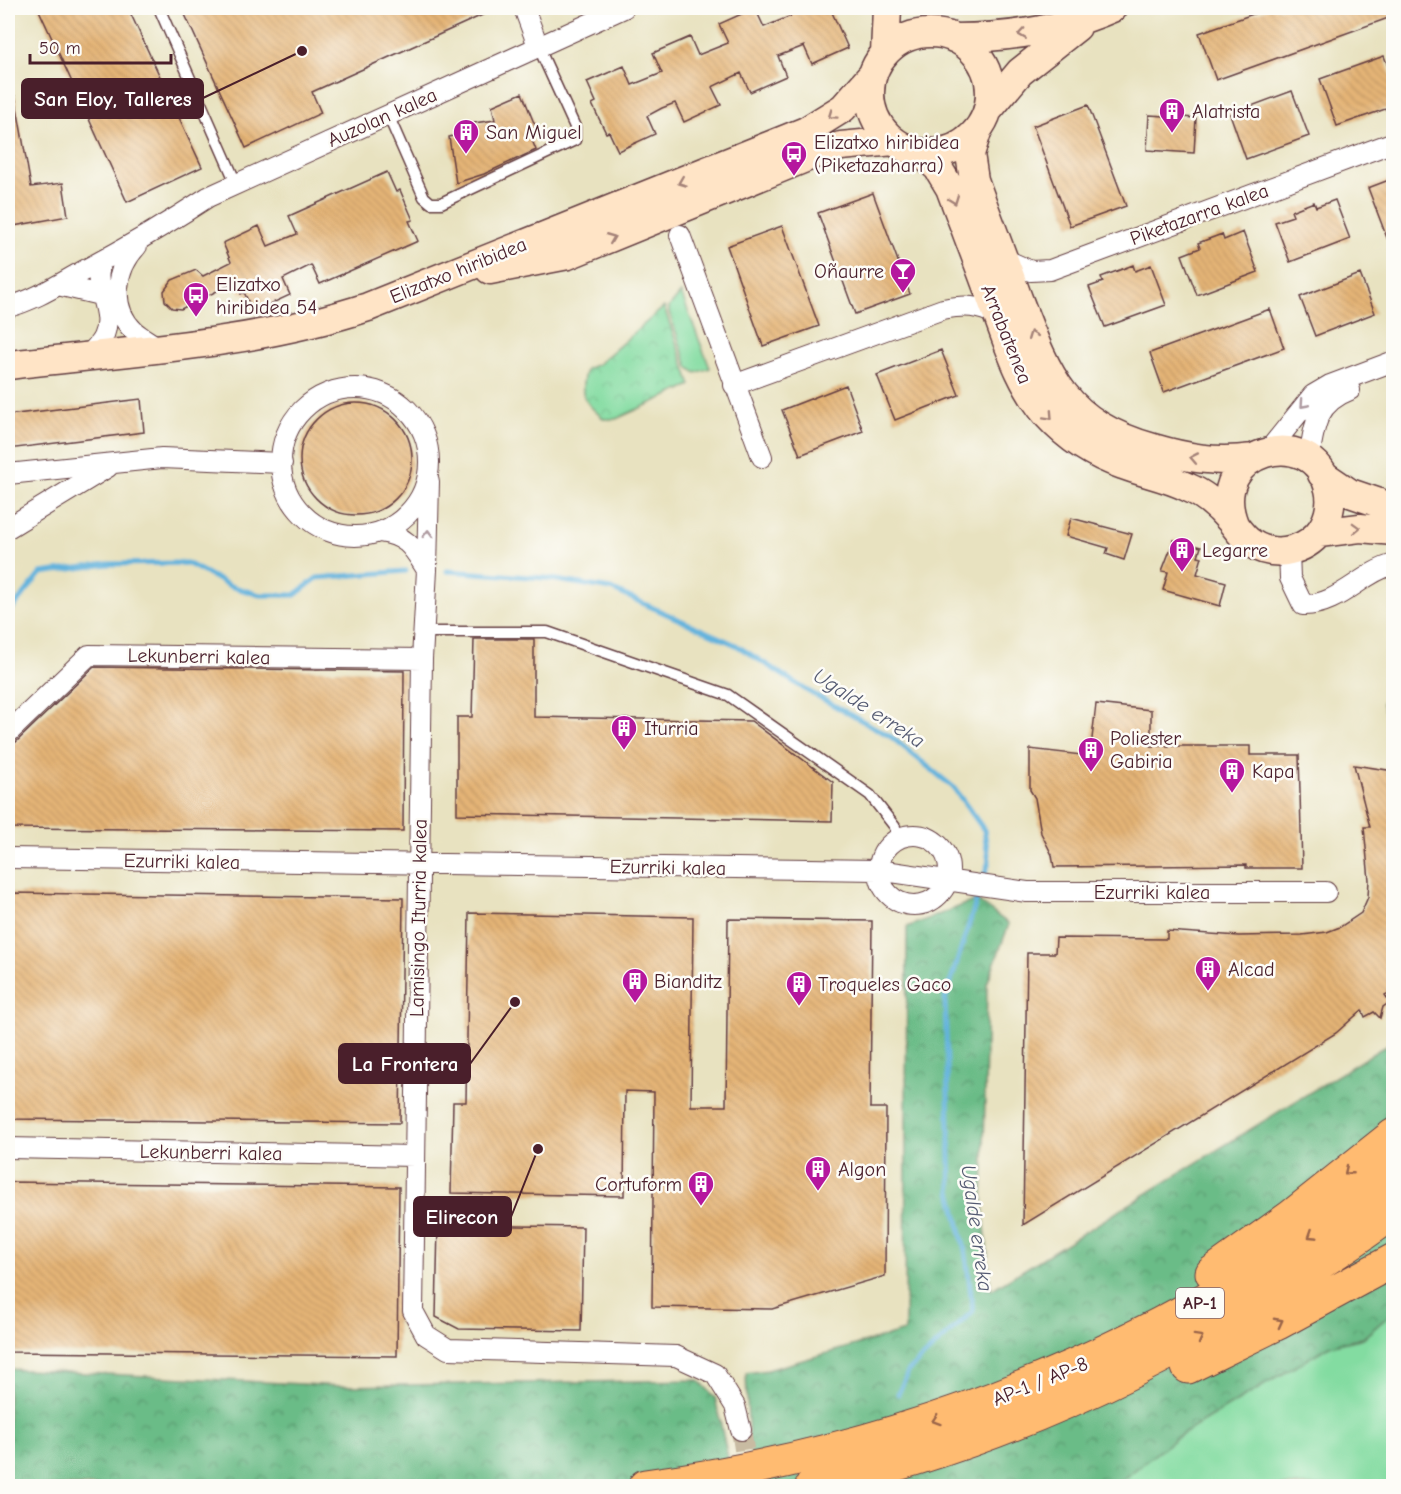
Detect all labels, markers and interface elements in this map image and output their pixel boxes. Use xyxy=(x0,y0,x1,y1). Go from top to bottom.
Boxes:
scale bar xyxy=(30,27,171,65)
one-way arrow xyxy=(1018,27,1027,39)
text: 50 m xyxy=(39,38,81,59)
callout: San Eloy, Talleres xyxy=(22,79,203,118)
street label: Auzolan kalea xyxy=(324,83,441,152)
text: San Eloy, Talleres xyxy=(34,87,192,111)
building icon: Alatrista xyxy=(1157,96,1187,134)
place label: Alatrista xyxy=(1192,100,1260,123)
one-way arrow xyxy=(828,108,839,119)
building icon: San Miguel xyxy=(451,117,481,155)
place label: San Miguel xyxy=(486,121,582,144)
place label: Elizatxo hiribidea (Piketazaharra) xyxy=(814,131,959,177)
bus stop icon: Elizatxo hiribidea (Piketazaharra) xyxy=(779,139,809,177)
one-way arrow xyxy=(678,175,689,187)
street label: Piketazarra kalea xyxy=(1127,179,1272,250)
one-way arrow xyxy=(947,194,960,205)
street label: Elizatxo hiribidea xyxy=(386,233,530,308)
one-way arrow xyxy=(604,233,615,245)
bar icon: Oñaurre xyxy=(888,256,918,294)
place label: Oñaurre xyxy=(814,260,884,283)
place label: Elizatxo hiribidea 54 xyxy=(216,273,317,319)
bus stop icon: Elizatxo hiribidea 54 xyxy=(181,280,211,318)
street label: Arrabatenea xyxy=(976,281,1037,387)
one-way arrow xyxy=(1027,330,1039,341)
one-way arrow xyxy=(1300,398,1311,408)
one-way arrow xyxy=(1042,409,1053,419)
one-way arrow xyxy=(1189,452,1199,465)
one-way arrow xyxy=(1352,522,1361,535)
one-way arrow xyxy=(421,529,434,538)
building icon: Legarre xyxy=(1167,535,1197,573)
place label: Legarre xyxy=(1202,539,1268,562)
street label: Lekunberri kalea xyxy=(127,644,271,669)
water label: Ugalde erreka xyxy=(809,663,929,753)
building icon: Iturria xyxy=(609,713,639,751)
place label: Iturria xyxy=(644,717,699,740)
place label: Poliester Gabiria xyxy=(1110,727,1181,773)
building icon: Poliester Gabiria xyxy=(1076,735,1106,773)
building icon: Kapa xyxy=(1217,756,1247,794)
place label: Kapa xyxy=(1252,760,1294,783)
street label: Lamisingo Iturria kalea xyxy=(405,819,432,1017)
street label: Ezurriki kalea xyxy=(124,849,240,874)
street label: Ezurriki kalea xyxy=(610,855,726,880)
street label: Ezurriki kalea xyxy=(1094,881,1210,904)
building icon: Alcad xyxy=(1193,954,1223,992)
place label: Alcad xyxy=(1228,958,1275,981)
building icon: Bianditz xyxy=(620,966,650,1004)
building icon: Troqueles Gaco xyxy=(784,969,814,1007)
place label: Bianditz xyxy=(654,970,722,993)
place label: Troqueles Gaco xyxy=(818,973,951,996)
callout: La Frontera xyxy=(339,1044,470,1083)
text: La Frontera xyxy=(352,1052,458,1076)
street label: Lekunberri kalea xyxy=(139,1140,283,1165)
building icon: Algon xyxy=(803,1154,833,1192)
place label: Algon xyxy=(838,1158,886,1181)
water label: Ugalde erreka xyxy=(956,1163,998,1293)
one-way arrow xyxy=(1344,1164,1355,1175)
building icon: Cortuform xyxy=(686,1169,716,1207)
place label: Cortuform xyxy=(595,1173,682,1196)
callout: Elirecon xyxy=(414,1197,511,1236)
text: Elirecon xyxy=(426,1205,498,1229)
one-way arrow xyxy=(1308,1227,1318,1239)
road number: AP-1 xyxy=(1176,1288,1224,1318)
one-way arrow xyxy=(1273,1318,1283,1329)
one-way arrow xyxy=(1193,1334,1203,1345)
street label: AP-1 / AP-8 xyxy=(989,1352,1091,1411)
one-way arrow xyxy=(931,1413,942,1425)

